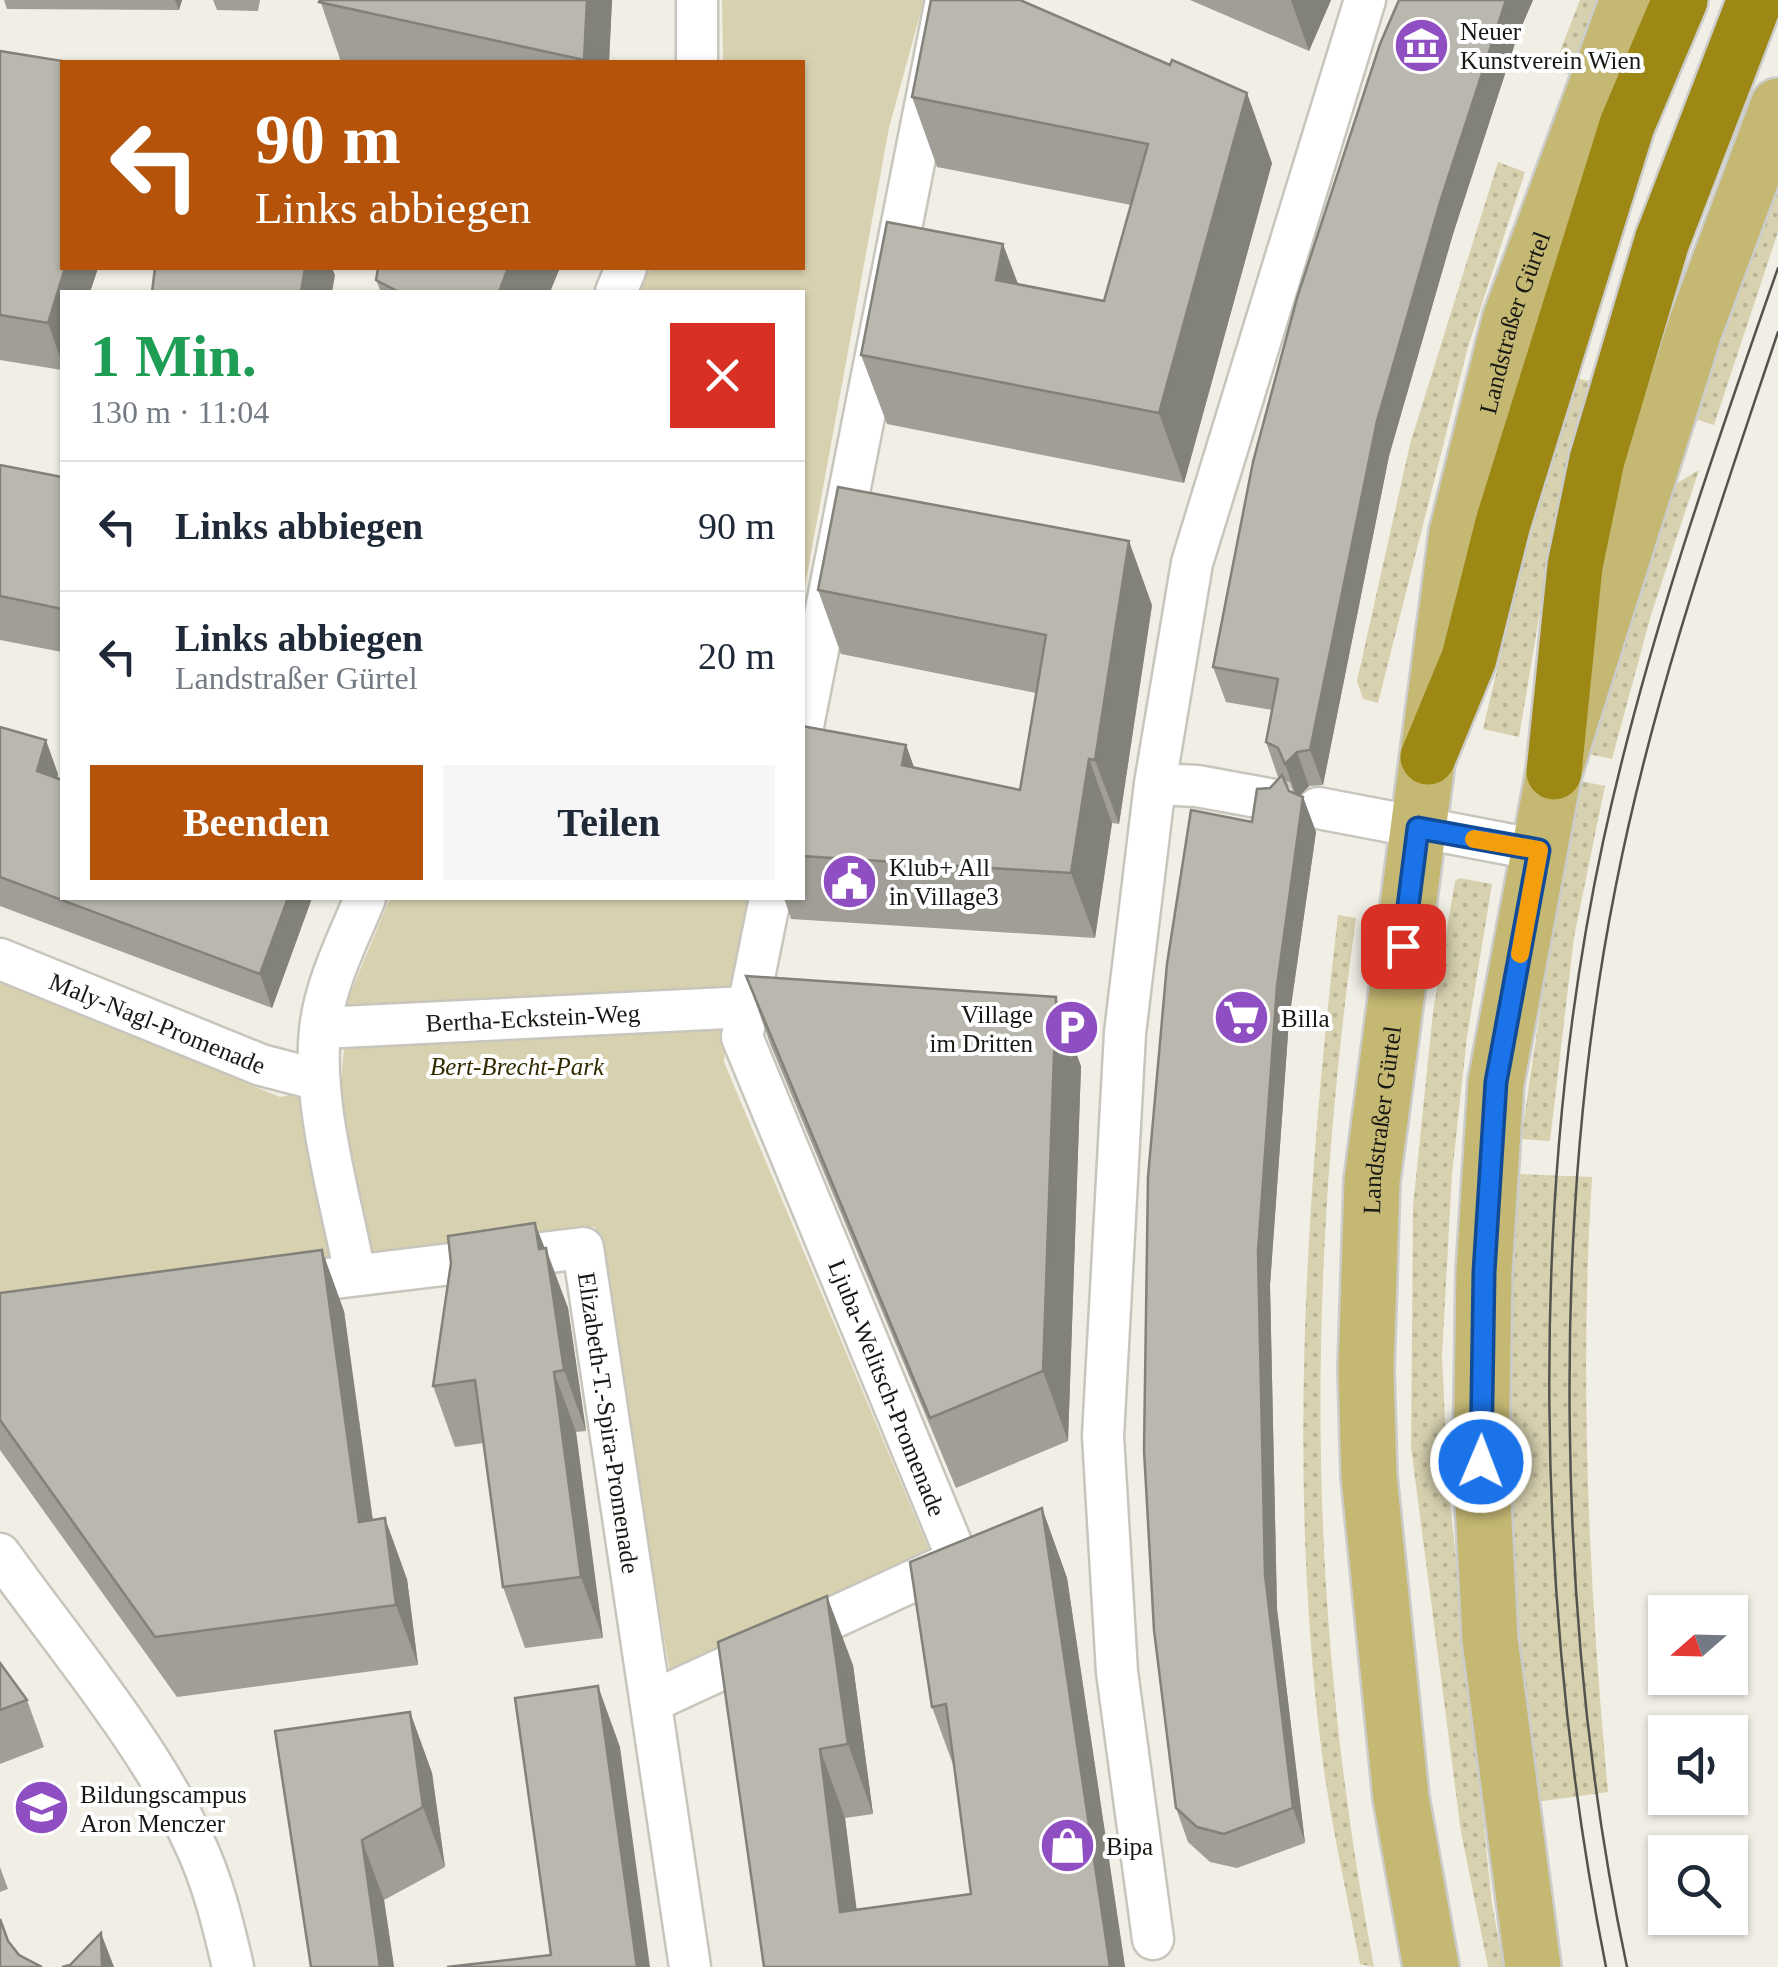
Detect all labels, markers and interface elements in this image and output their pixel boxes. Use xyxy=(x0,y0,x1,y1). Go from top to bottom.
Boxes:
museum icon: Neuer Kunstverein Wien xyxy=(1391,15,1451,75)
place label: Neuer Kunstverein Wien xyxy=(1460,18,1642,74)
icon: left xyxy=(90,100,220,230)
text: 90 m xyxy=(255,101,401,178)
text: Links abbiegen xyxy=(255,183,531,233)
street label: Landstraßer Gürtel xyxy=(1474,228,1555,417)
text: 1 Min. xyxy=(90,323,257,389)
button: close xyxy=(670,323,775,428)
text: 130 m · 11:04 xyxy=(90,394,269,430)
icon: left xyxy=(90,499,145,554)
text: Links abbiegen xyxy=(175,505,423,547)
text: 90 m xyxy=(698,505,775,547)
text: Links abbiegen xyxy=(175,617,423,659)
icon: left xyxy=(90,629,145,684)
text: 20 m xyxy=(698,635,775,677)
text: Landstraßer Gürtel xyxy=(175,660,418,696)
button: Beenden xyxy=(90,765,423,880)
button: Teilen xyxy=(443,765,775,880)
public building icon: Klub+ All in Village3 xyxy=(820,851,880,911)
place label: Klub+ All in Village3 xyxy=(889,854,999,910)
pin xyxy=(1361,904,1446,989)
icon: arrive xyxy=(1376,919,1431,974)
street label: Maly-Nagl-Promenade xyxy=(46,967,269,1079)
supermarket icon: Billa xyxy=(1212,988,1272,1048)
parking icon: Village im Dritten xyxy=(1042,998,1102,1058)
street label: Bertha-Eckstein-Weg xyxy=(425,999,641,1036)
place label: Village im Dritten xyxy=(930,1001,1033,1057)
place label: Billa xyxy=(1281,1005,1330,1032)
street label: Landstraßer Gürtel xyxy=(1357,1024,1406,1215)
park label: Bert-Brecht-Park xyxy=(430,1053,605,1080)
street label: Ljuba-Welitsch-Promenade xyxy=(823,1256,951,1520)
street label: Elizabeth-T.-Spira-Promenade xyxy=(573,1270,645,1575)
position arrow xyxy=(1429,1410,1533,1514)
north arrow xyxy=(1648,1595,1748,1695)
map controls xyxy=(1648,1595,1748,1935)
button: sound xyxy=(1648,1715,1748,1815)
school or university icon: Bildungscampus Aron Menczer xyxy=(11,1778,71,1838)
place label: Bildungscampus Aron Menczer xyxy=(80,1781,247,1837)
shop icon: Bipa xyxy=(1037,1816,1097,1876)
place label: Bipa xyxy=(1106,1833,1153,1860)
button: search xyxy=(1648,1835,1748,1935)

